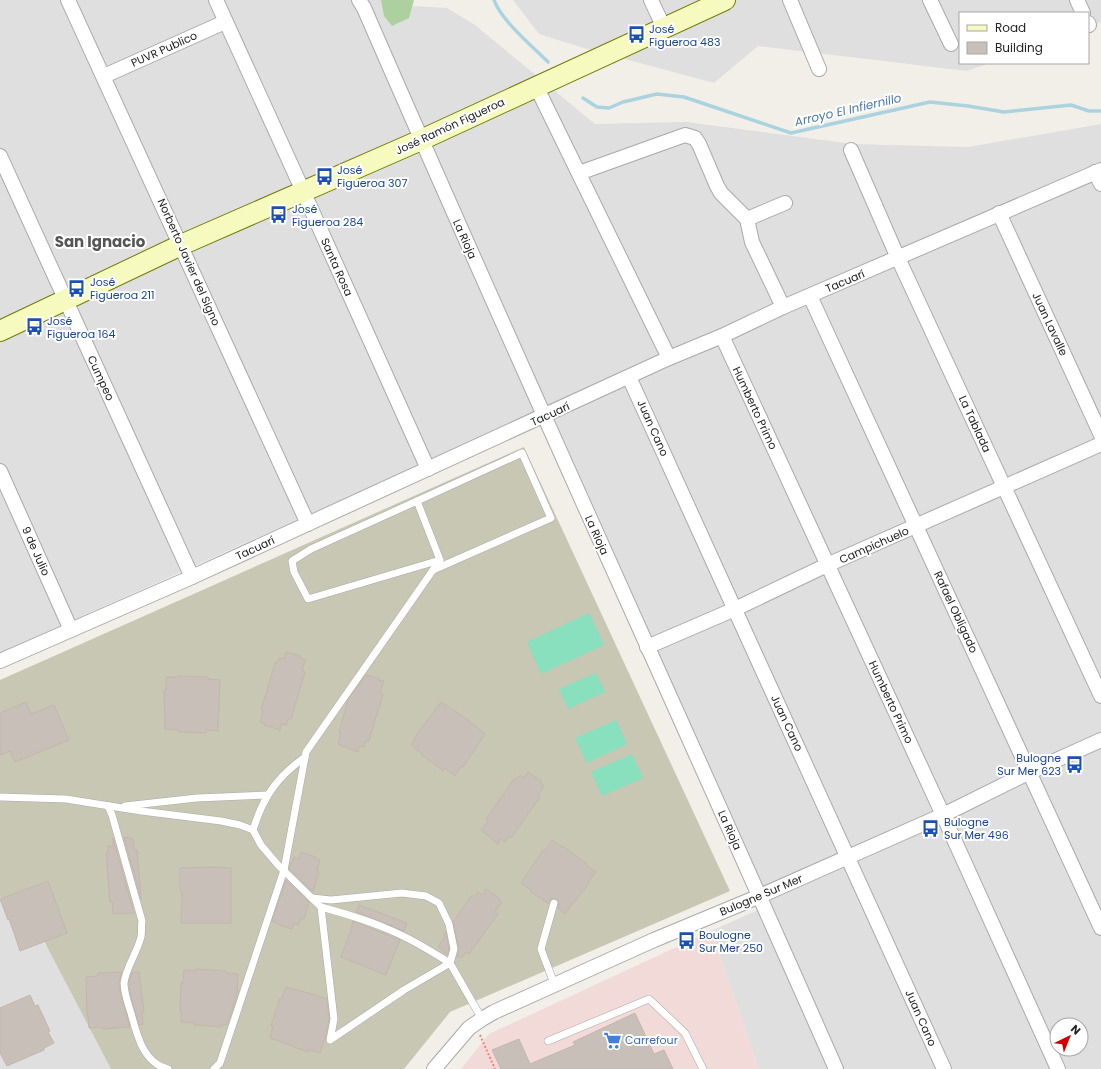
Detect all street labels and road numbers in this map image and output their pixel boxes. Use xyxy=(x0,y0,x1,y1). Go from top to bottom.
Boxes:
street label: PUVR Publico xyxy=(128,27,200,71)
street label: José Ramón Figueroa xyxy=(393,94,507,158)
street label: Norberto Javier del Signo xyxy=(154,196,224,328)
street label: La Rioja xyxy=(449,217,481,261)
street label: Santa Rosa xyxy=(317,235,357,299)
street label: Tacuarí xyxy=(823,265,867,296)
street label: Juan Lavalle xyxy=(1028,290,1072,358)
street label: Cumpeo xyxy=(84,353,118,403)
street label: Humberto Primo xyxy=(729,364,781,452)
street label: La Tablada xyxy=(955,393,995,455)
street label: Juan Cano xyxy=(633,397,673,459)
street label: Tacuarí xyxy=(528,398,572,430)
street label: La Rioja xyxy=(581,513,613,557)
street label: Campichuelo xyxy=(837,522,911,568)
street label: 9 de Julio xyxy=(18,524,54,578)
street label: Tacuarí xyxy=(233,532,277,564)
street label: Rafael Obligado xyxy=(930,569,982,655)
street label: Humberto Primo xyxy=(865,658,917,746)
street label: Juan Cano xyxy=(767,692,807,754)
street label: La Rioja xyxy=(714,808,746,852)
street label: Bulogne Sur Mer xyxy=(717,870,805,920)
street label: Juan Cano xyxy=(901,987,941,1049)

